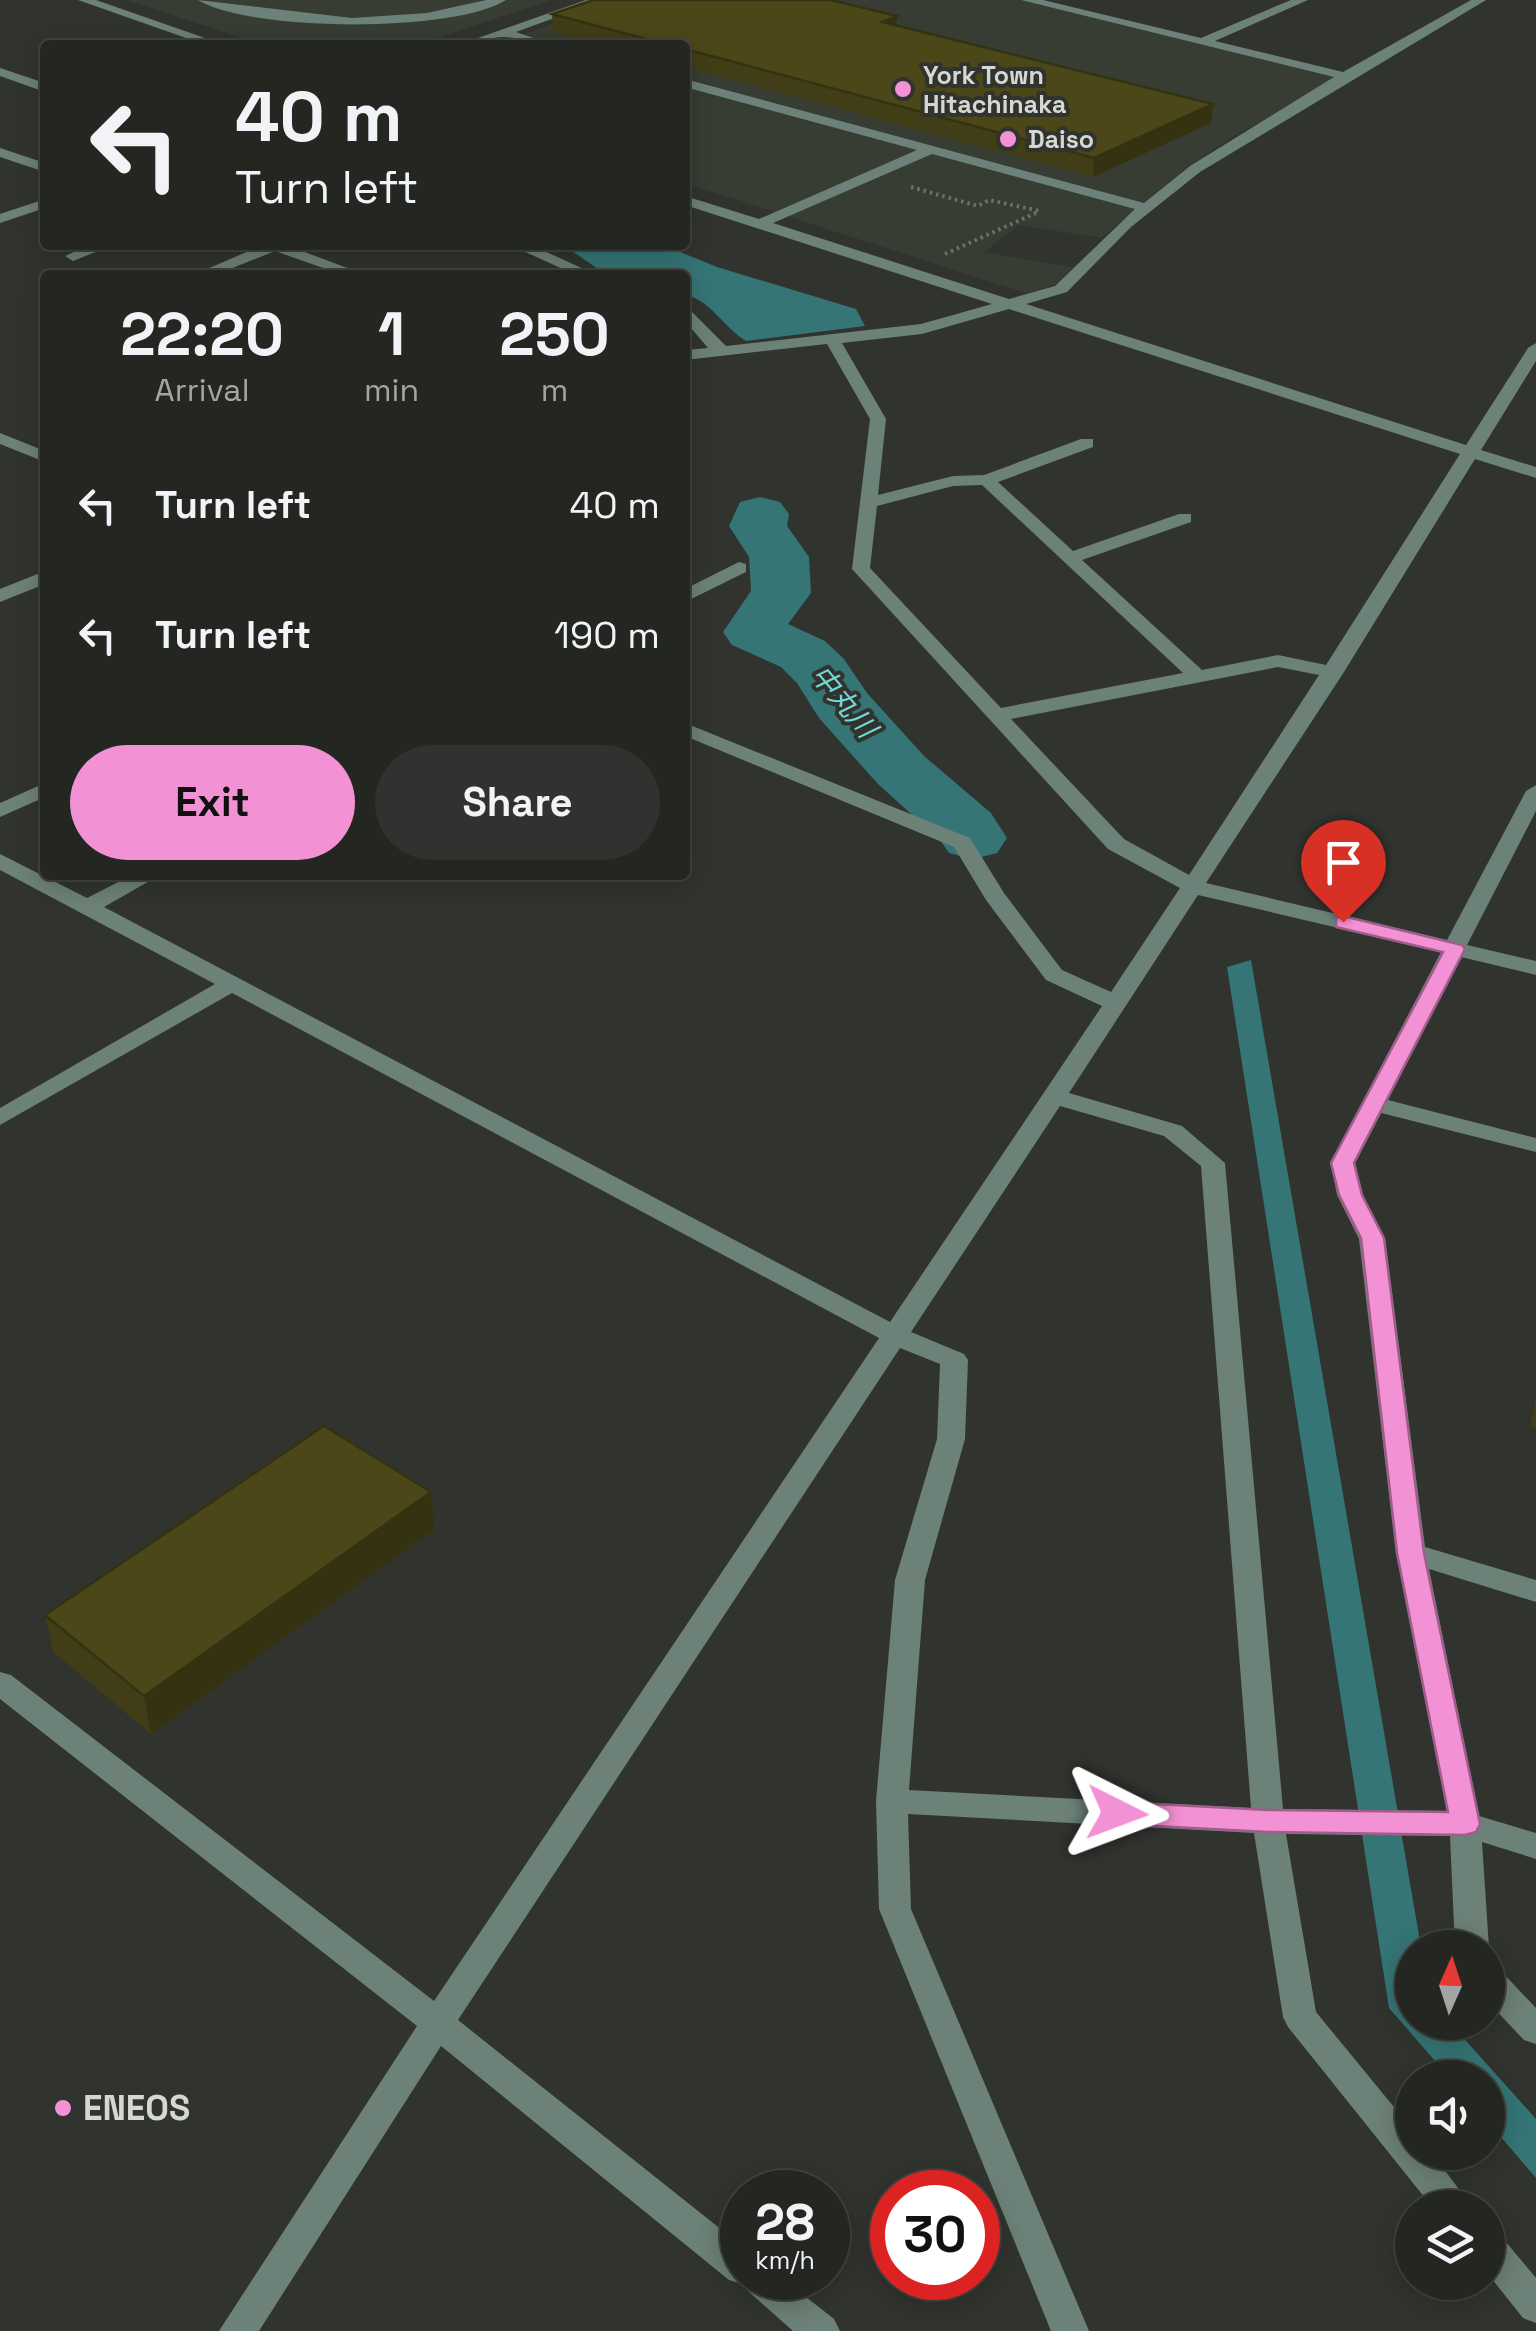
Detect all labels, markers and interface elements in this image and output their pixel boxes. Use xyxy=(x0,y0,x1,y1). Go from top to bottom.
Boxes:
place label: York Town Hitachinaka xyxy=(923,59,1067,120)
text: 40 m xyxy=(235,72,402,161)
marker: York Town Hitachinaka xyxy=(892,78,914,100)
icon: left xyxy=(70,80,200,210)
place label: Daiso xyxy=(1028,123,1094,155)
marker: Daiso xyxy=(997,128,1019,150)
text: Turn left xyxy=(235,159,418,216)
text: 22:20 xyxy=(120,296,284,373)
text: 1 xyxy=(378,296,405,373)
text: 250 xyxy=(499,296,610,373)
text: Arrival xyxy=(154,370,250,410)
text: min xyxy=(364,370,419,410)
text: m xyxy=(541,370,568,410)
icon: left xyxy=(70,478,125,533)
text: Turn left xyxy=(155,481,311,529)
text: 40 m xyxy=(569,481,660,529)
icon: left xyxy=(70,608,125,663)
text: Turn left xyxy=(155,611,311,659)
text: 190 m xyxy=(554,611,660,659)
water label: 中丸川 xyxy=(803,657,887,747)
button: Exit xyxy=(70,745,355,860)
button: Share xyxy=(375,745,660,860)
pin xyxy=(1301,820,1386,923)
icon: arrive xyxy=(1316,835,1371,890)
position arrow xyxy=(1065,1761,1169,1865)
north arrow xyxy=(1395,1930,1505,2040)
map controls xyxy=(1395,1930,1505,2300)
button: sound xyxy=(1395,2060,1505,2170)
place label: ENEOS xyxy=(83,2086,190,2130)
marker: ENEOS xyxy=(52,2097,74,2119)
speed limit sign: 30 xyxy=(870,2170,1000,2300)
button: layers xyxy=(1395,2190,1505,2300)
text: 28 xyxy=(755,2191,815,2255)
text: km/h xyxy=(755,2244,815,2276)

